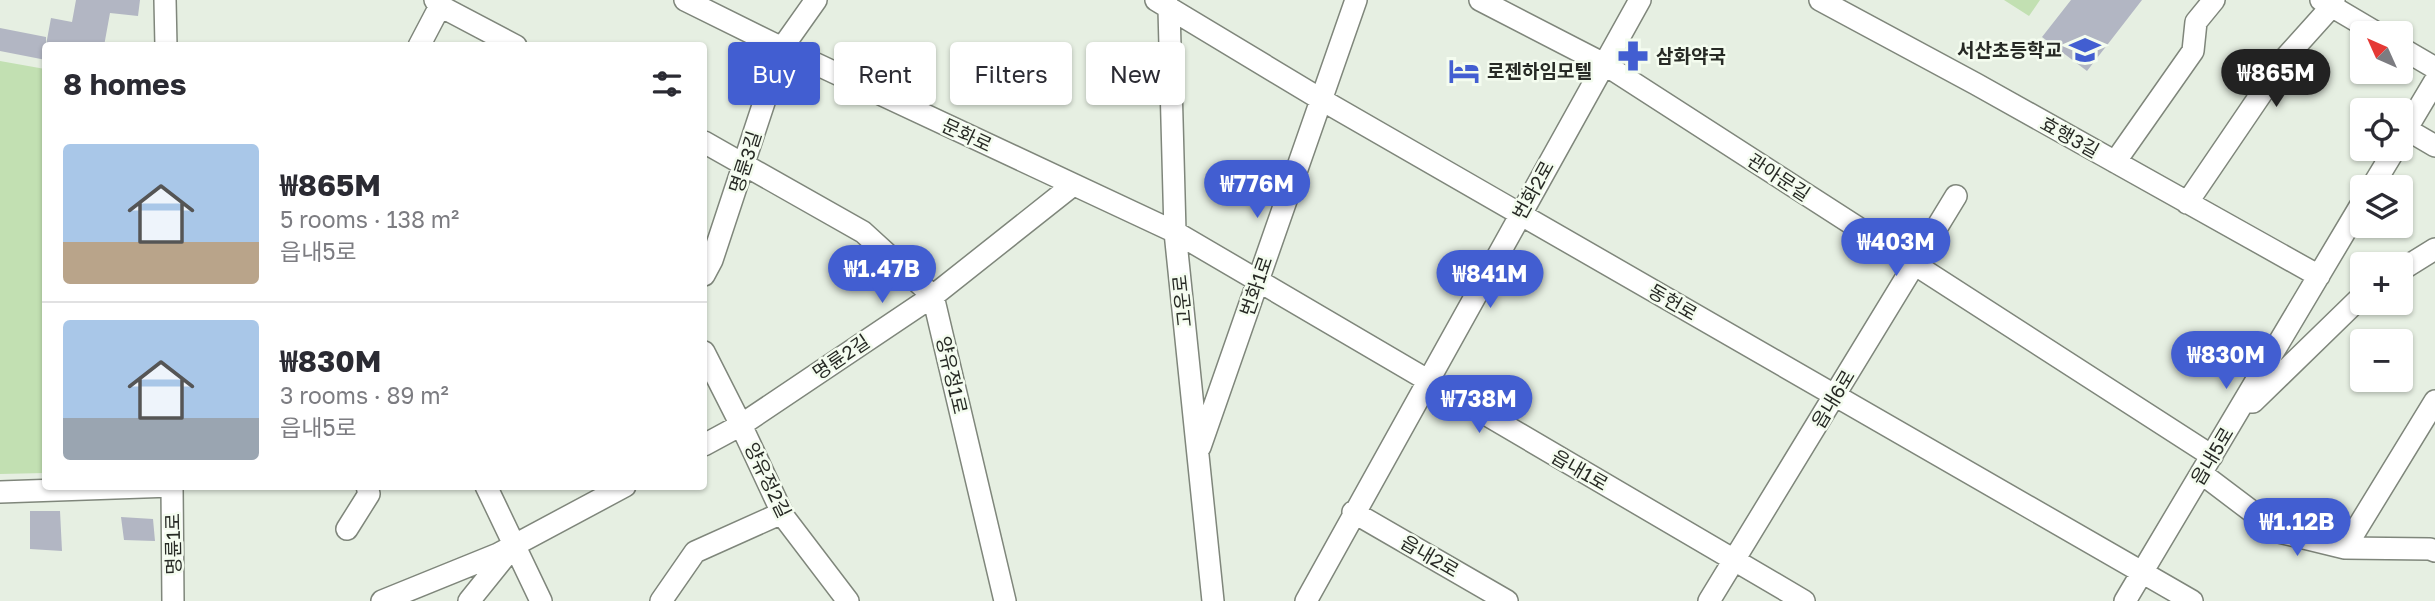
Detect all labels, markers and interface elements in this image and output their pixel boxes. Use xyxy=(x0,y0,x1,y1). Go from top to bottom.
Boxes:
north arrow xyxy=(2350,21,2413,84)
map controls xyxy=(2350,21,2413,392)
school or university icon: 서산초등학교 xyxy=(2068,33,2102,67)
place label: 서산초등학교 xyxy=(1957,38,2062,61)
pharmacy icon: 삼화약국 xyxy=(1616,39,1650,73)
chip: Buy xyxy=(728,42,820,105)
chip: Rent xyxy=(834,42,936,105)
chip: Filters xyxy=(950,42,1072,105)
chip: New xyxy=(1086,42,1185,105)
place label: 삼화약국 xyxy=(1656,44,1726,67)
pin: ₩865M xyxy=(2227,50,2325,109)
hotel icon: 로젠하임모텔 xyxy=(1447,54,1481,88)
text: ₩865M xyxy=(2237,58,2315,86)
place label: 로젠하임모텔 xyxy=(1487,59,1592,82)
icon: filters xyxy=(648,65,686,103)
text: 8 homes xyxy=(63,66,187,102)
button: locate xyxy=(2350,98,2413,161)
street label: 효행3길 xyxy=(2037,111,2104,162)
street label: 문화로 xyxy=(939,113,996,156)
street label: 명륜3길 xyxy=(724,128,765,196)
street label: 관아문길 xyxy=(1744,148,1815,205)
street label: 번화2로 xyxy=(1507,156,1558,223)
pin: ₩776M xyxy=(1208,160,1306,220)
text: ₩865M xyxy=(280,167,381,203)
text: ₩776M xyxy=(1220,169,1294,197)
icon: home xyxy=(119,172,203,256)
button: layers xyxy=(2350,175,2413,238)
text: 5 rooms · 138 m² xyxy=(280,205,459,233)
pin: ₩403M xyxy=(1847,218,1945,278)
text: ₩403M xyxy=(1857,227,1935,255)
text: 읍내5로 xyxy=(280,237,357,265)
pin: ₩1.47B xyxy=(825,246,939,305)
pin: ₩841M xyxy=(1441,250,1539,310)
button: + xyxy=(2350,252,2413,315)
street label: 번화1로 xyxy=(1235,253,1276,319)
text: ₩1.47B xyxy=(844,254,920,282)
text: ₩841M xyxy=(1453,259,1527,287)
street label: 고운로 xyxy=(1167,274,1196,328)
street label: 동헌로 xyxy=(1645,278,1702,325)
street label: 명륜2길 xyxy=(808,329,873,384)
button: − xyxy=(2350,329,2413,392)
pin: ₩830M xyxy=(2177,332,2275,391)
street label: 양유정1로 xyxy=(932,334,973,416)
text: ₩830M xyxy=(2187,340,2265,368)
text: ₩830M xyxy=(280,343,381,379)
icon: home xyxy=(119,348,203,432)
street label: 읍내6로 xyxy=(1806,365,1859,432)
pin: ₩738M xyxy=(1430,376,1528,435)
text: 3 rooms · 89 m² xyxy=(280,381,449,409)
text: ₩738M xyxy=(1441,384,1517,412)
text: 읍내5로 xyxy=(280,413,357,441)
street label: 읍내5로 xyxy=(2185,423,2238,489)
street label: 양유정2길 xyxy=(740,438,797,521)
street label: 읍내1로 xyxy=(1548,444,1613,495)
pin: ₩1.12B xyxy=(2240,498,2354,558)
text: ₩1.12B xyxy=(2260,507,2334,535)
street label: 명륜1로 xyxy=(160,513,185,575)
street label: 읍내2로 xyxy=(1397,530,1463,581)

